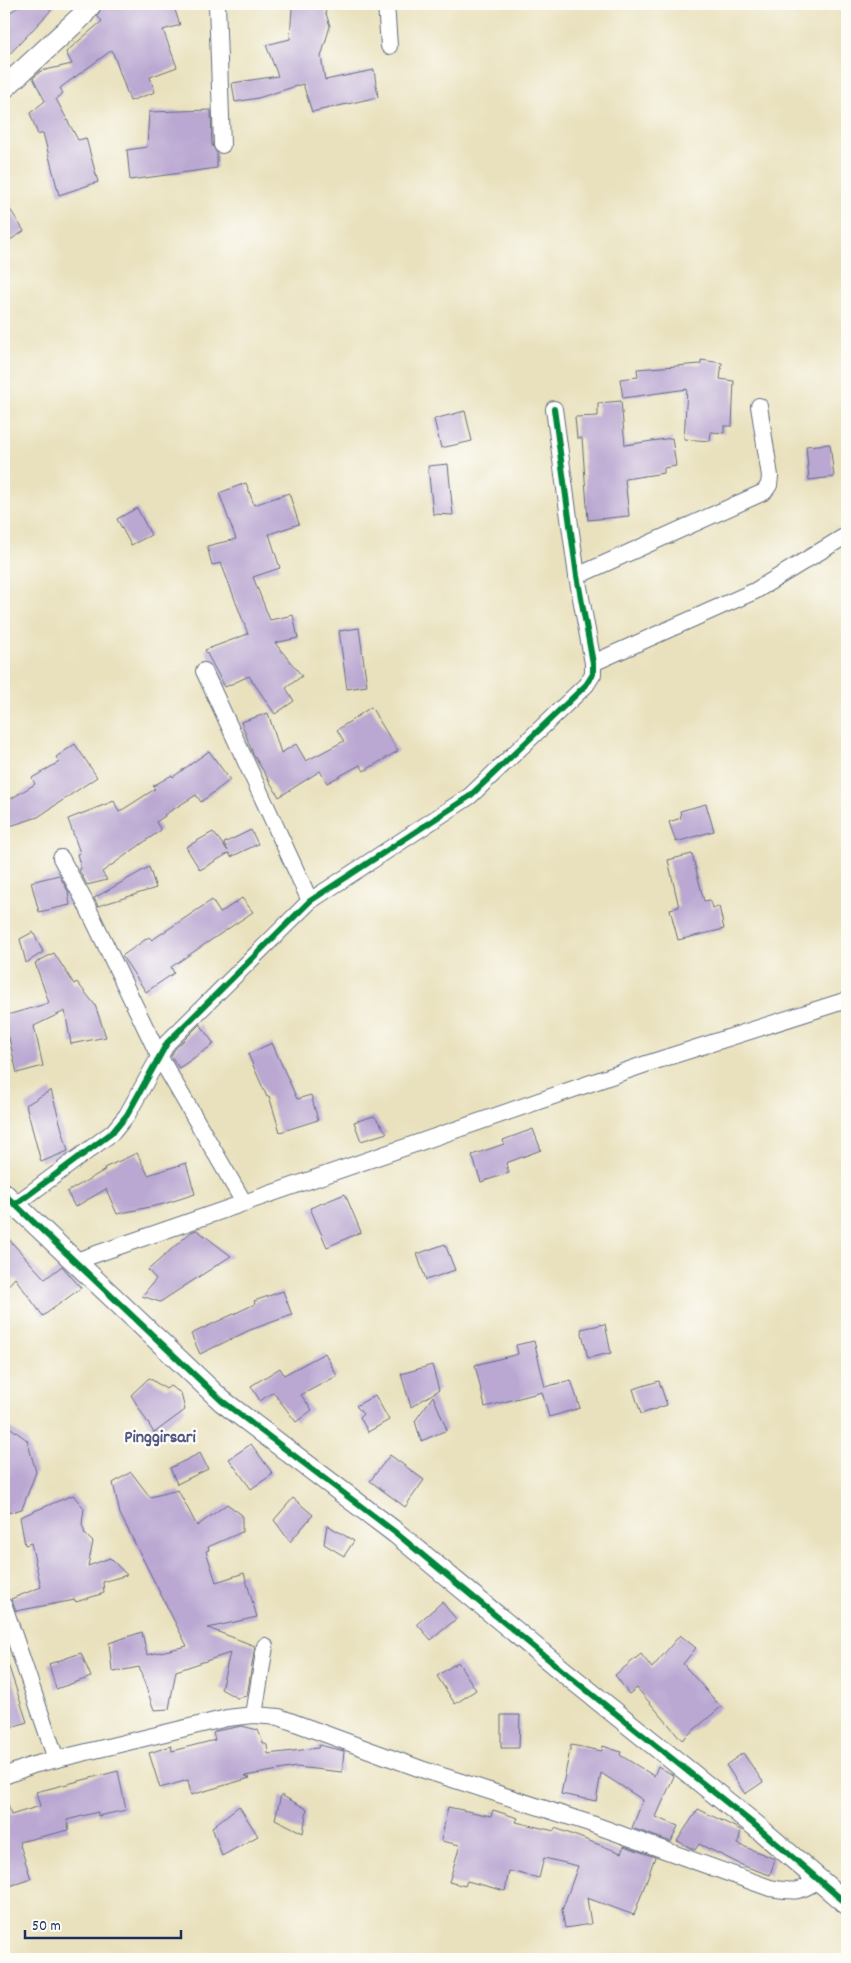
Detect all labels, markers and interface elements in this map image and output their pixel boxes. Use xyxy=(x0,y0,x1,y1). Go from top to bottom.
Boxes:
district label: Pinggirsari xyxy=(124,1426,196,1451)
scale bar xyxy=(25,1908,181,1940)
text: 50 m xyxy=(32,1916,61,1938)

